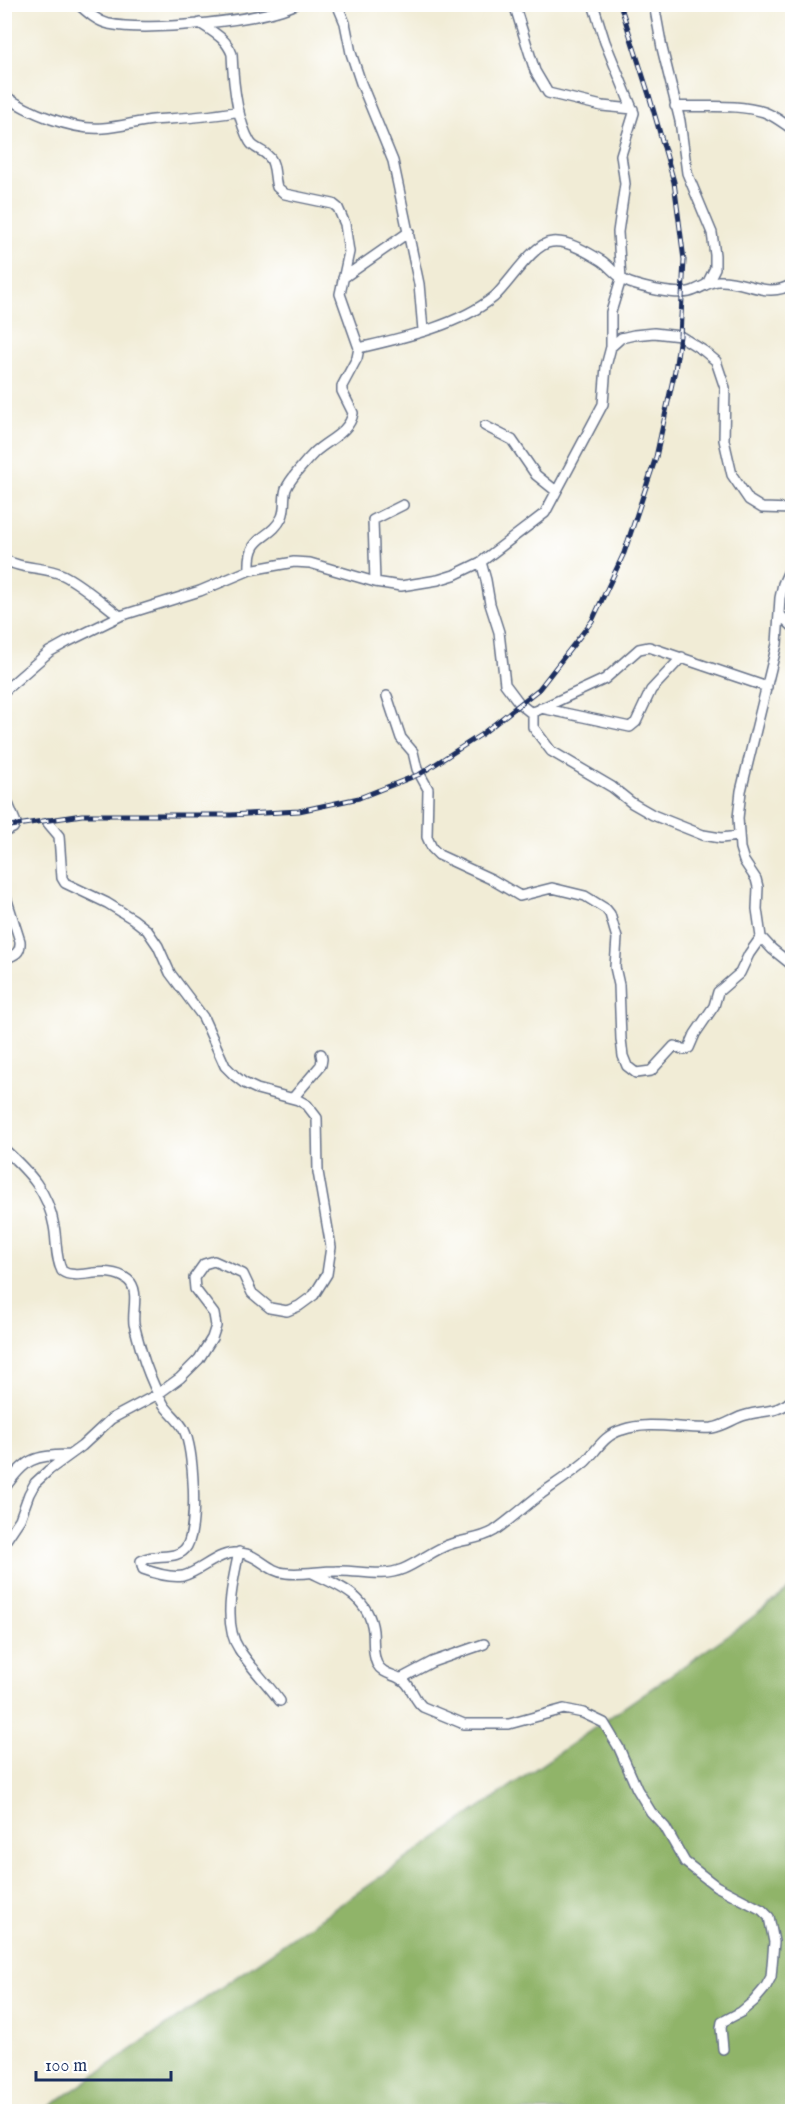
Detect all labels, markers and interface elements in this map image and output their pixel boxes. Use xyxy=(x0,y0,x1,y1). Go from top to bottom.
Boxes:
scale bar xyxy=(36,2044,171,2082)
text: 100 m xyxy=(45,2055,87,2078)

